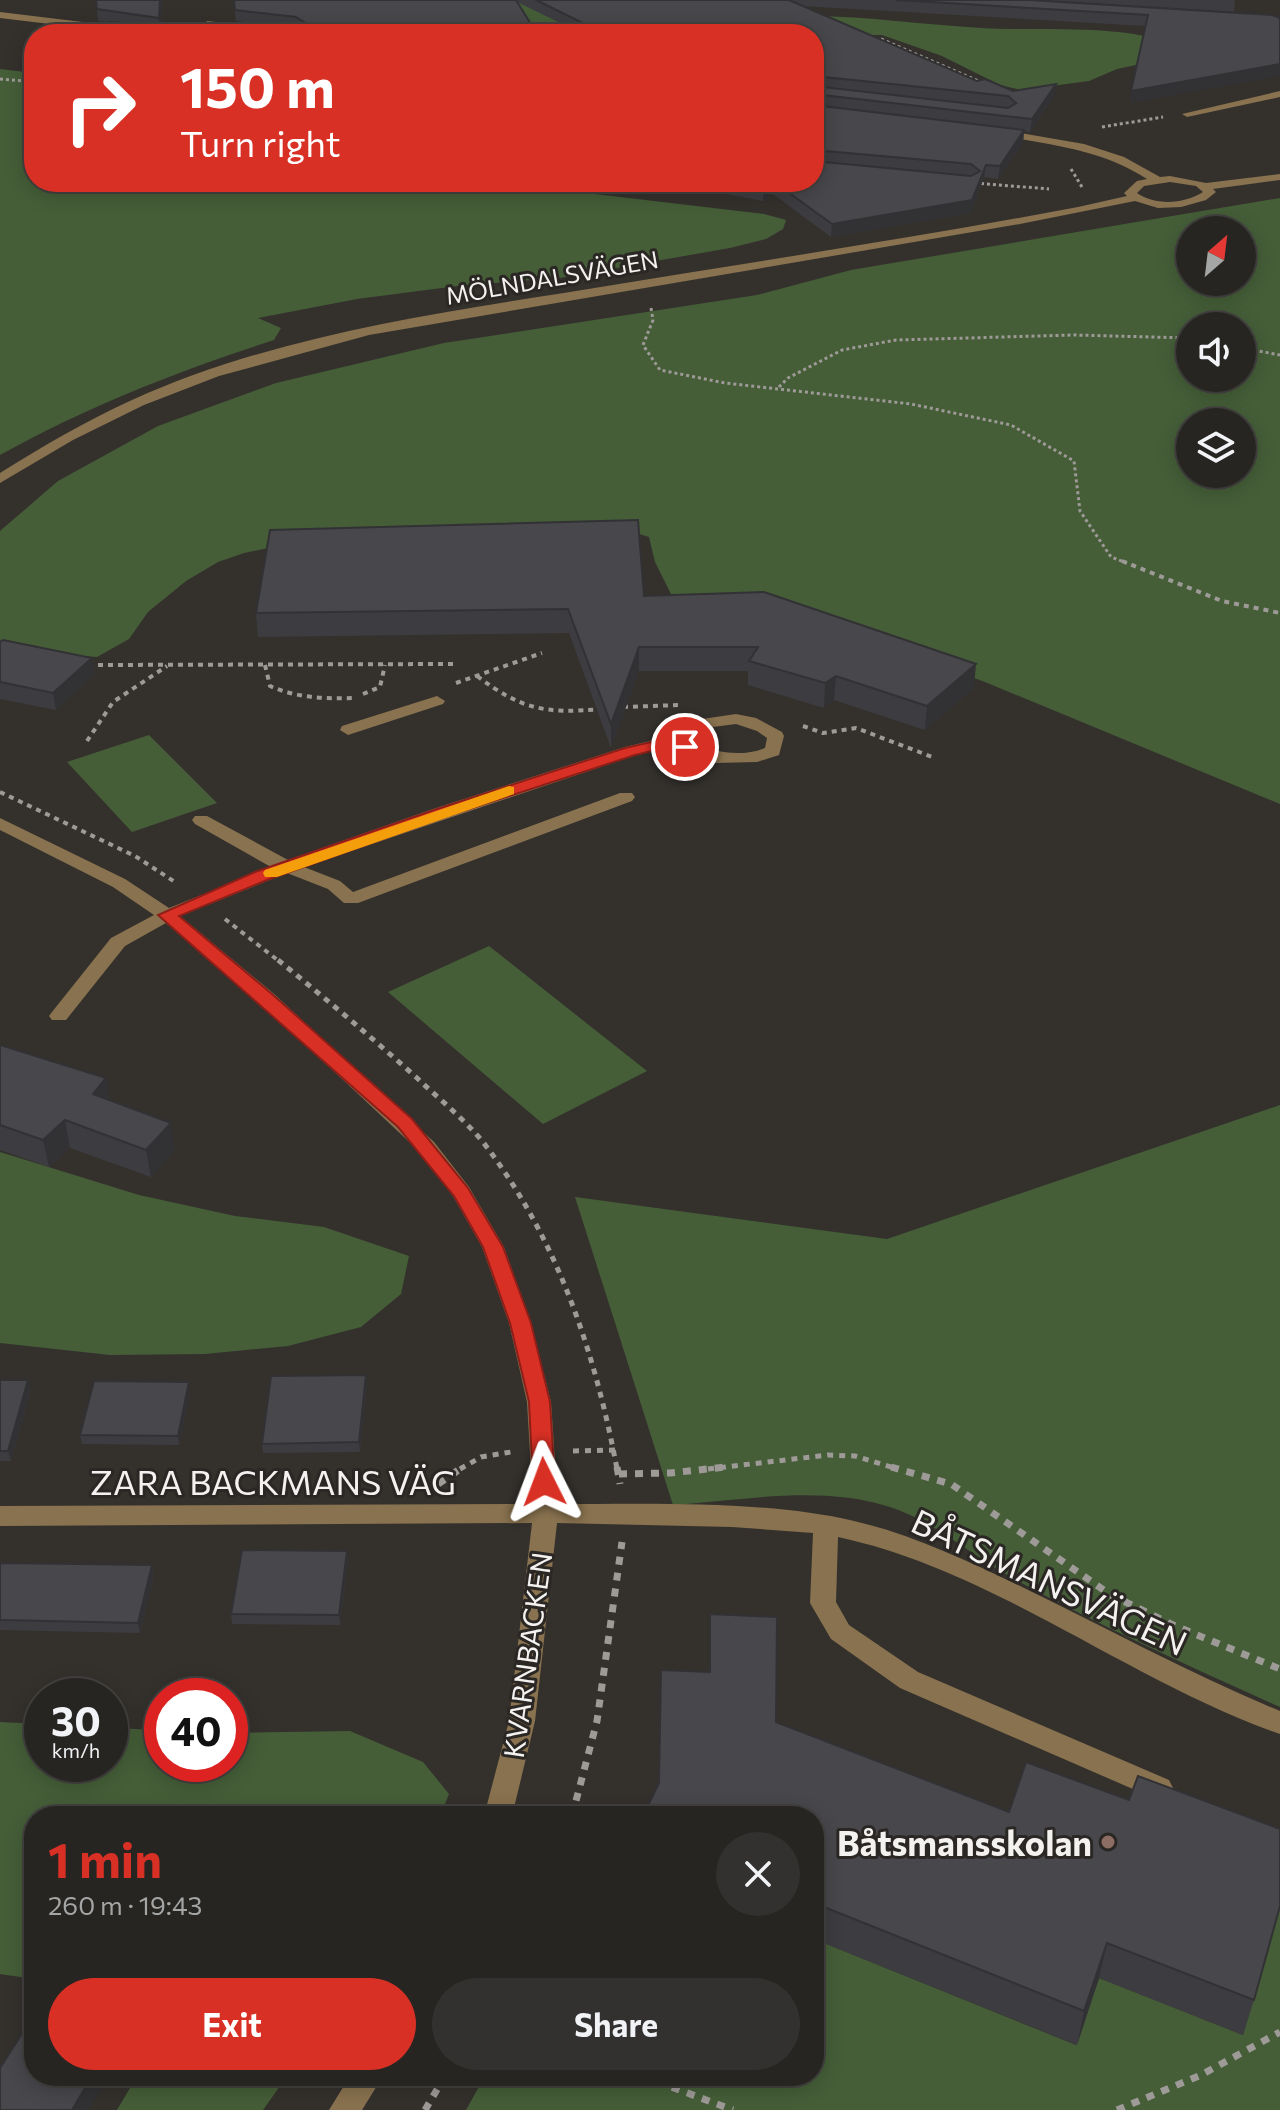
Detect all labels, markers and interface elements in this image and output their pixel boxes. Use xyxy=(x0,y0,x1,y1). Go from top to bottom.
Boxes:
text: 150 m xyxy=(180,51,335,120)
icon: right xyxy=(48,56,152,160)
text: Turn right xyxy=(180,120,341,164)
north arrow xyxy=(1176,216,1256,296)
map controls xyxy=(1176,216,1256,488)
street label: MÖLNDALSVÄGEN xyxy=(443,244,661,310)
button: sound xyxy=(1176,312,1256,392)
button: layers xyxy=(1176,408,1256,488)
pin xyxy=(651,713,719,781)
icon: arrive xyxy=(663,725,707,769)
position arrow xyxy=(502,1440,586,1524)
street label: ZARA BACKMANS VÄG xyxy=(90,1460,456,1502)
street label: BÅTSMANSVÄGEN xyxy=(906,1499,1194,1663)
street label: KVARNBACKEN xyxy=(496,1550,558,1760)
speed limit sign: 40 xyxy=(144,1678,248,1782)
text: 30 xyxy=(51,1695,101,1744)
text: km/h xyxy=(52,1738,100,1762)
place label: Båtsmansskolan xyxy=(837,1821,1092,1863)
text: 1 min xyxy=(48,1829,162,1888)
button: close xyxy=(716,1832,800,1916)
marker: Båtsmansskolan xyxy=(1099,1833,1117,1851)
text: 260 m · 19:43 xyxy=(48,1889,202,1920)
button: Exit xyxy=(48,1978,416,2070)
button: Share xyxy=(432,1978,800,2070)

